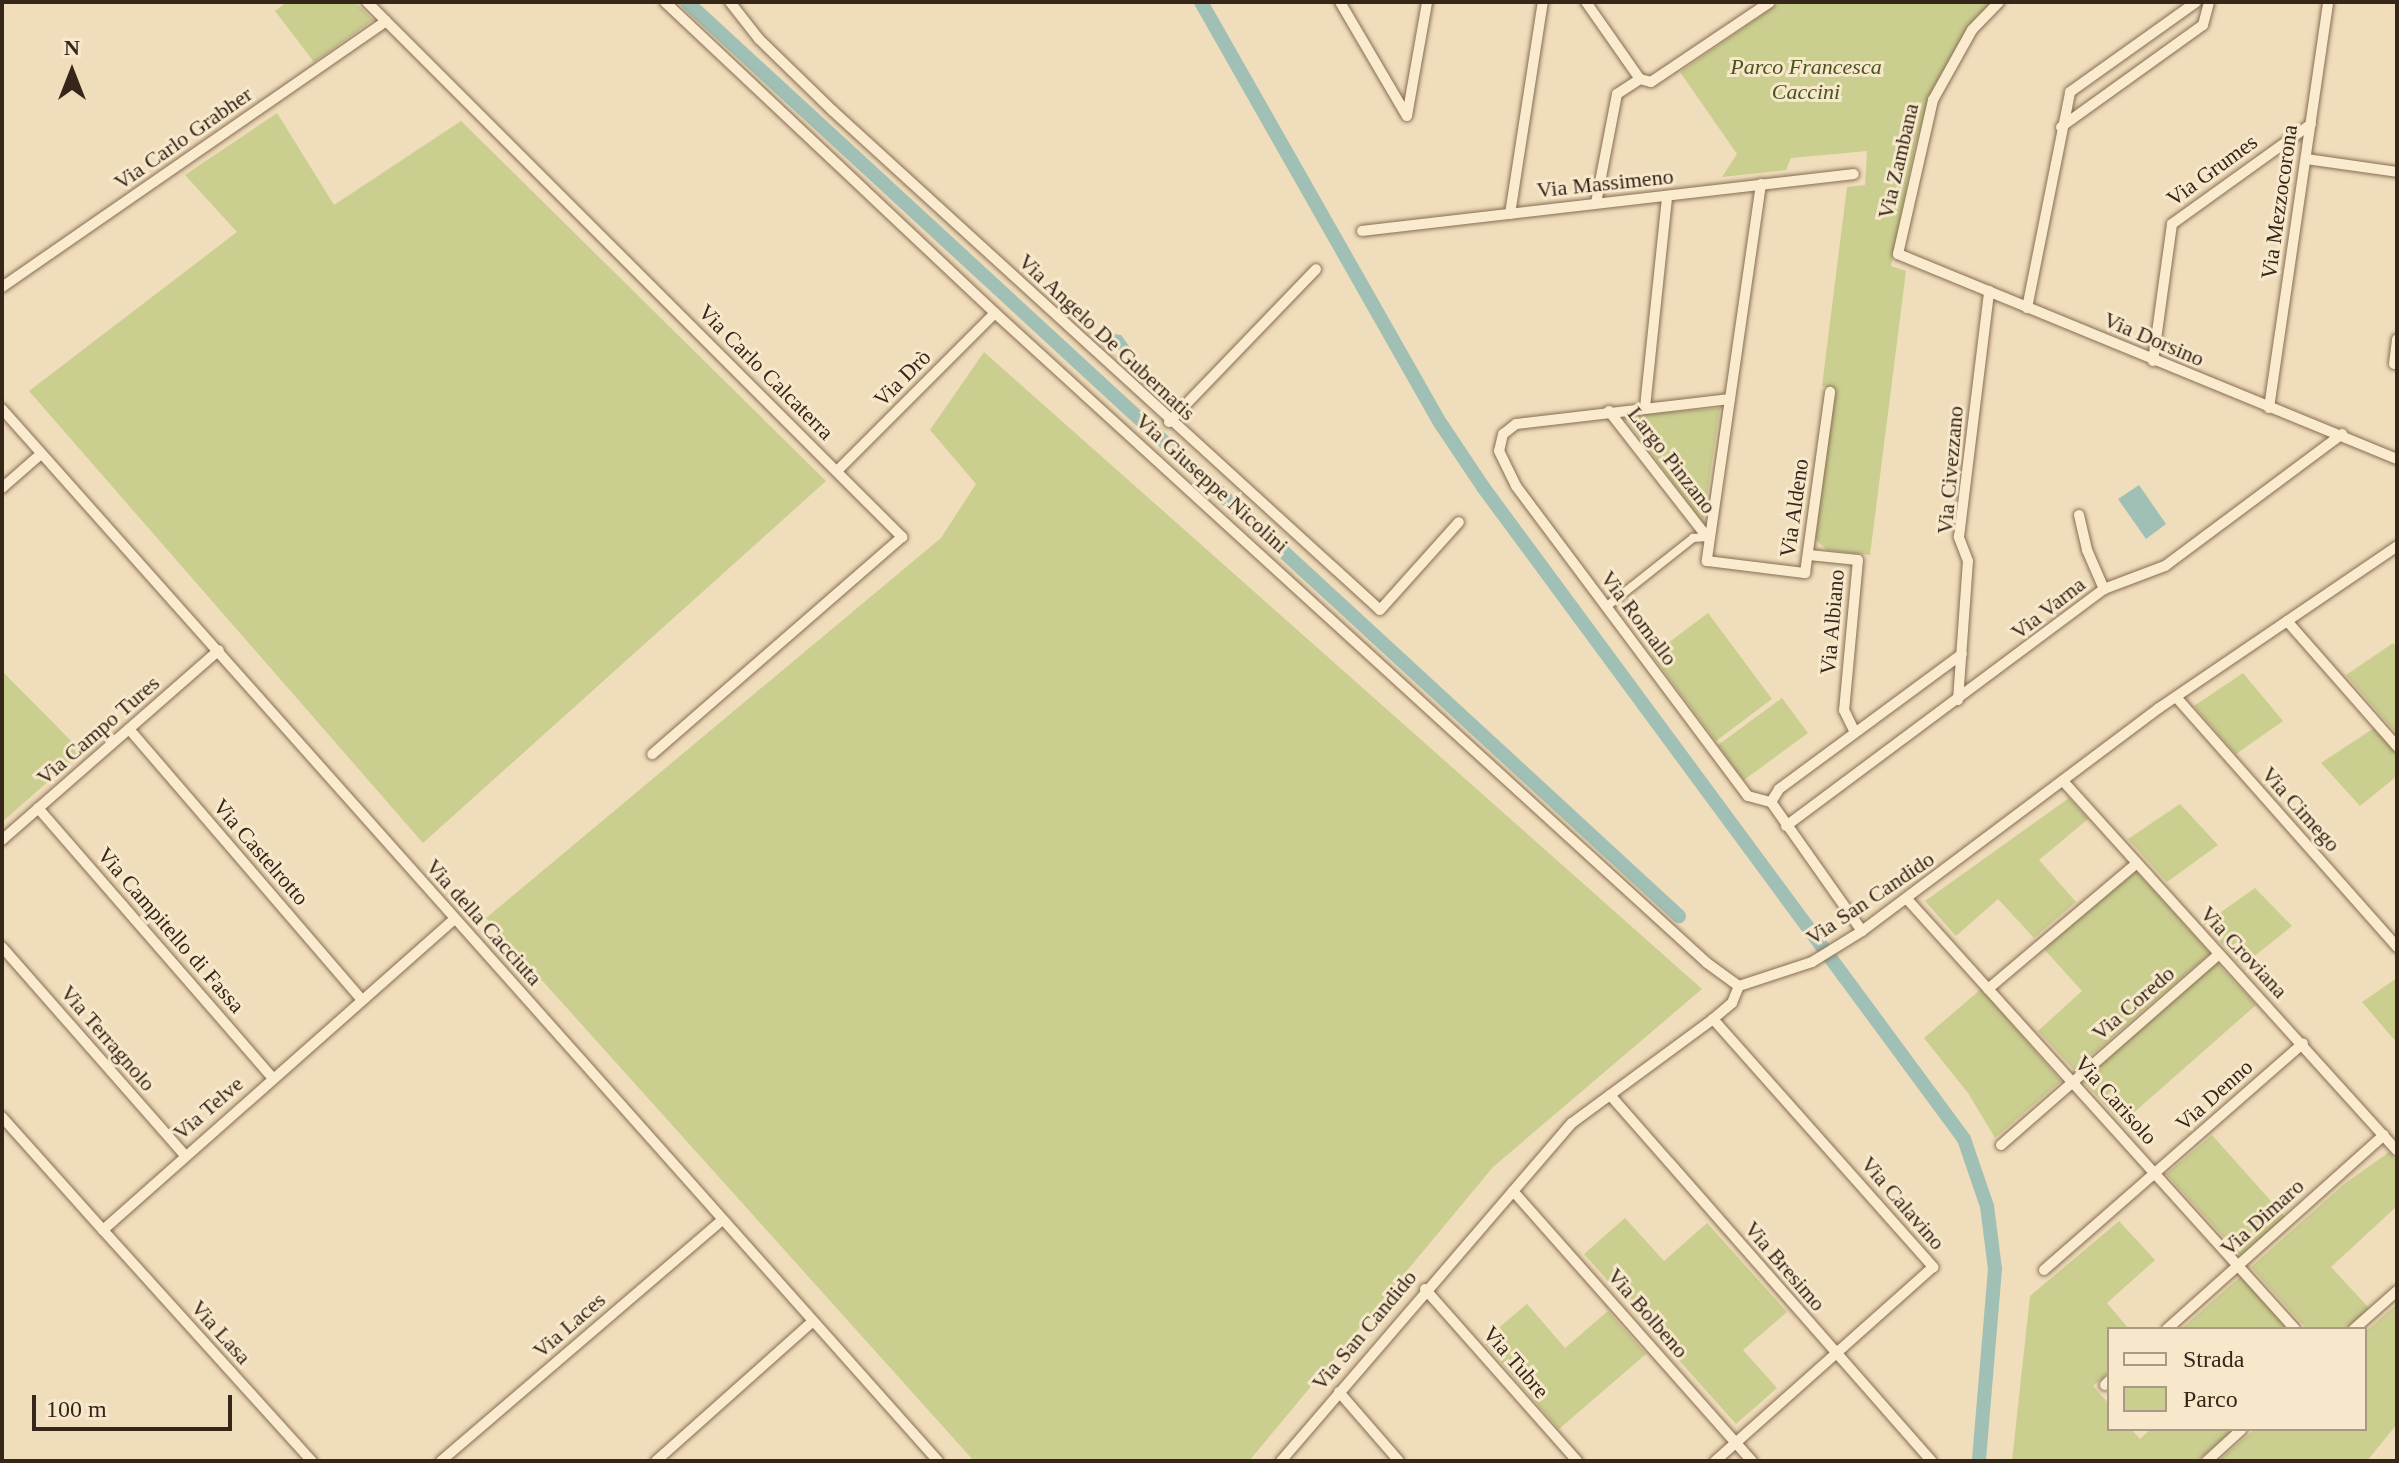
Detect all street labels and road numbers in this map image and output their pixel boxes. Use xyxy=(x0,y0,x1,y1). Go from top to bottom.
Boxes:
street label: Via Carlo Grabher xyxy=(109,81,257,195)
street label: Via Zambana xyxy=(1872,101,1924,221)
street label: Via Mezzocorona xyxy=(2255,123,2303,281)
street label: Via Grumes xyxy=(2162,128,2262,212)
street label: Via Massimeno xyxy=(1535,163,1675,203)
street label: Via Angelo De Gubernatis xyxy=(1012,248,1202,426)
street label: Via Carlo Calcaterra xyxy=(693,299,839,445)
street label: Via Dorsino xyxy=(2100,306,2208,372)
street label: Via Drò xyxy=(868,344,936,412)
street label: Largo Pinzano xyxy=(1622,401,1722,519)
street label: Via Civezzano xyxy=(1931,405,1969,535)
street label: Via Giuseppe Nicolini xyxy=(1130,407,1294,559)
street label: Via Aldeno xyxy=(1774,456,1814,560)
street label: Via Romallo xyxy=(1595,565,1683,671)
street label: Via Albiano xyxy=(1814,568,1850,676)
street label: Via Varna xyxy=(2005,571,2091,645)
street label: Via Campo Tures xyxy=(31,669,165,791)
street label: Via Cimego xyxy=(2256,761,2346,857)
street label: Via Castelrotto xyxy=(208,793,314,911)
street label: Via Campitello di Fassa xyxy=(92,842,250,1018)
street label: Via San Candido xyxy=(1801,845,1939,951)
street label: Via della Cacciuta xyxy=(420,853,548,991)
street label: Via Croviana xyxy=(2195,900,2293,1004)
street label: Via Coredo xyxy=(2086,960,2180,1046)
street label: Via Terragnolo xyxy=(55,979,161,1097)
street label: Via Carisolo xyxy=(2069,1050,2163,1150)
street label: Via Denno xyxy=(2170,1054,2258,1136)
street label: Via Telve xyxy=(167,1070,249,1146)
street label: Via Calavino xyxy=(1855,1151,1951,1255)
street label: Via Dimaro xyxy=(2215,1173,2309,1261)
street label: Via Bresimo xyxy=(1739,1216,1831,1316)
street label: Via Bolbeno xyxy=(1602,1263,1694,1363)
street label: Via San Candido xyxy=(1306,1264,1422,1396)
street label: Via Laces xyxy=(527,1286,611,1364)
street label: Via Lasa xyxy=(185,1294,257,1370)
street label: Via Tubre xyxy=(1477,1320,1555,1404)

